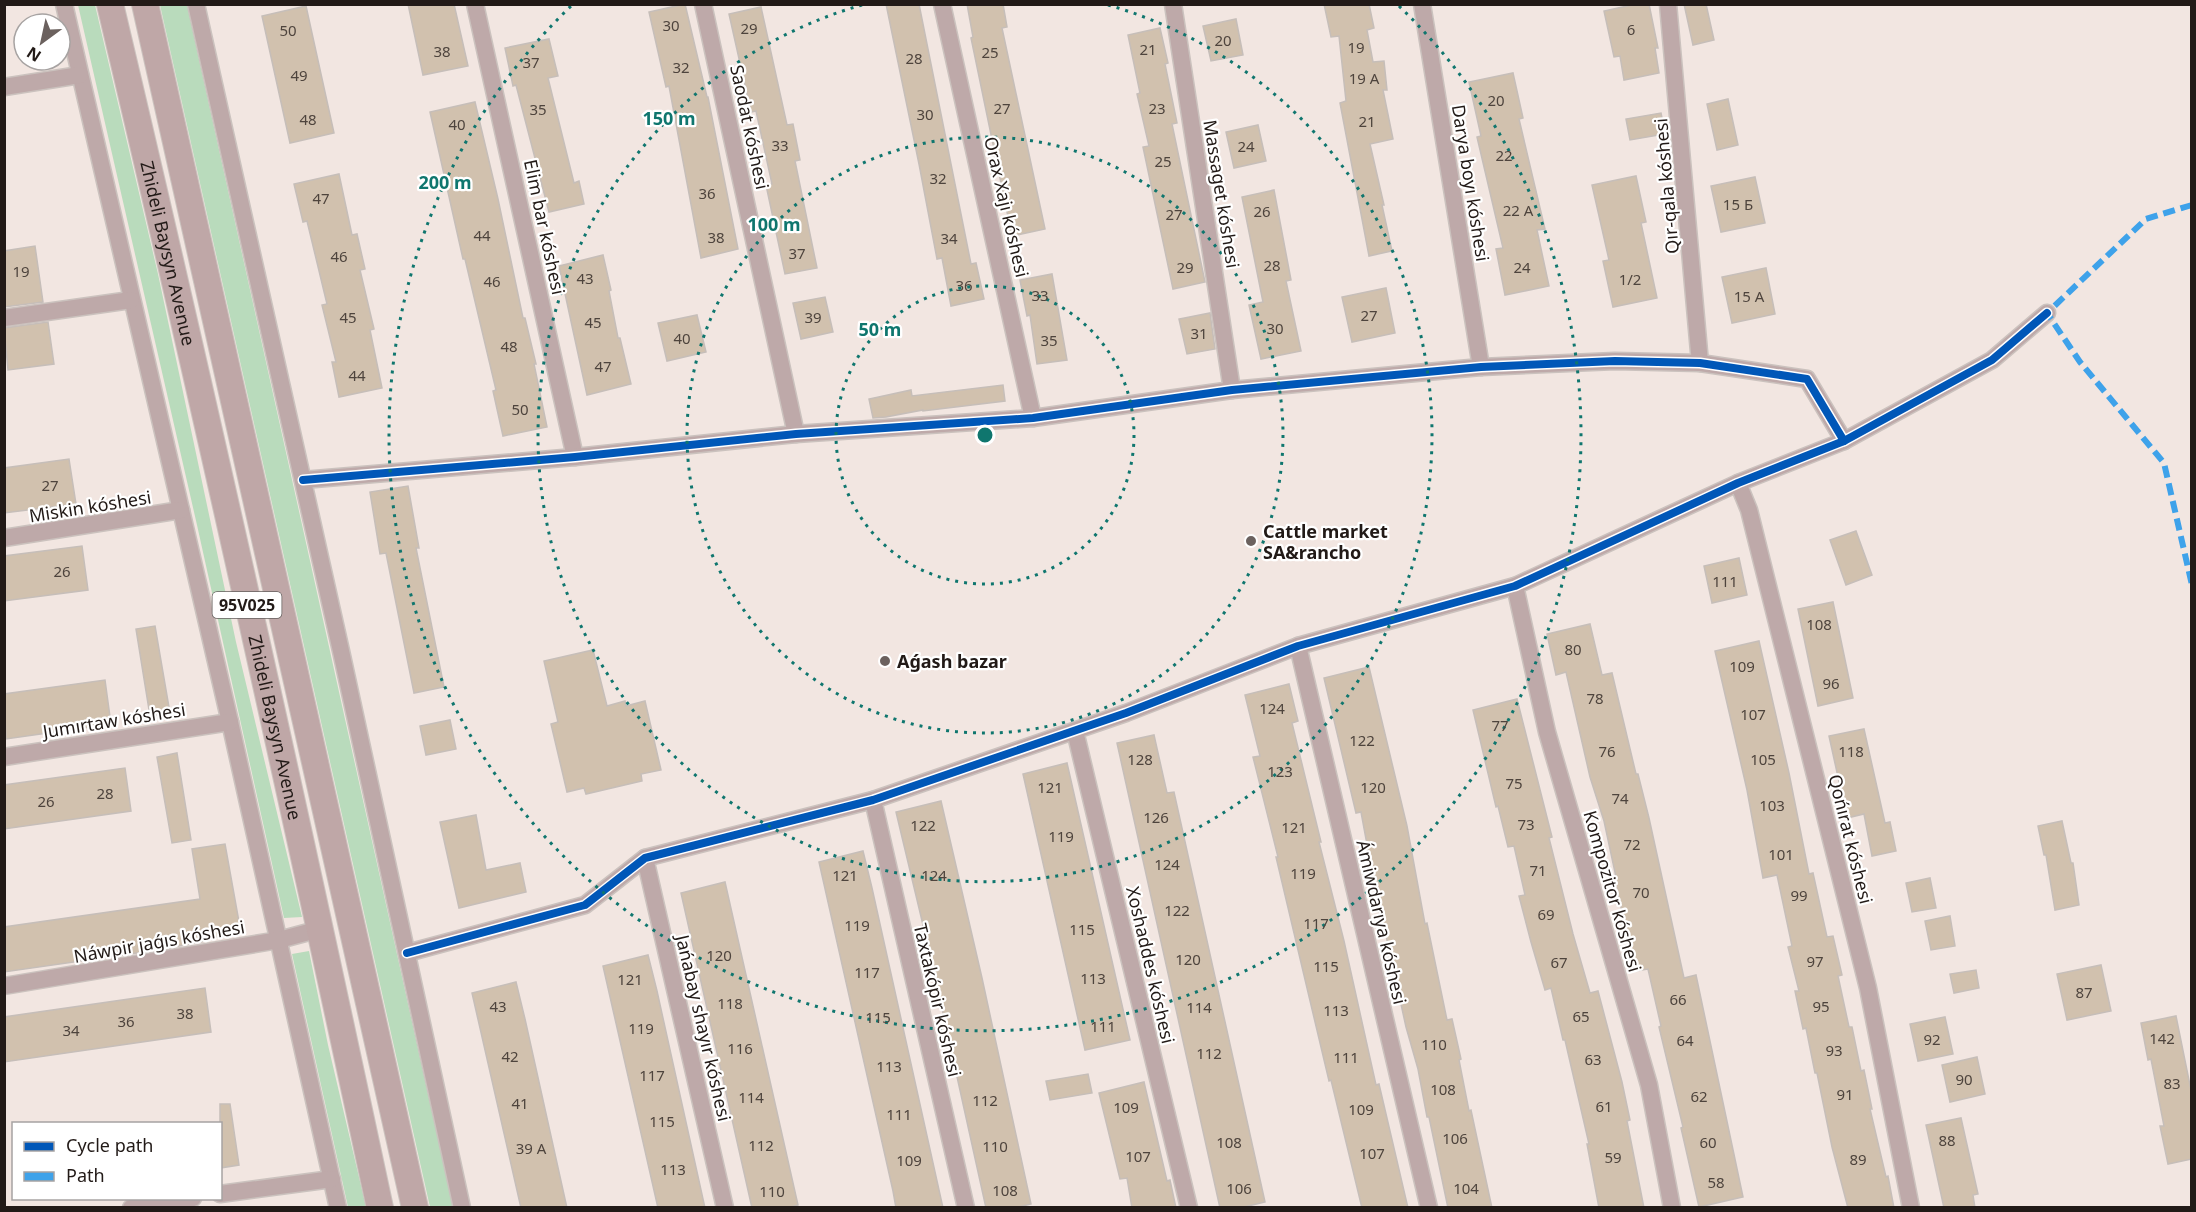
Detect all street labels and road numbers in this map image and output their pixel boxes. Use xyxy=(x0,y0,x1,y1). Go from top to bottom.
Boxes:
street label: Saodat kóshesi xyxy=(725,62,775,192)
street label: Darya boyı kóshesi xyxy=(1447,103,1495,263)
street label: Qır-qala kóshesi xyxy=(1648,117,1684,255)
street label: Massaget kóshesi xyxy=(1198,118,1246,270)
street label: Orax Xajı kóshesi xyxy=(979,134,1035,280)
street label: Elim bar kóshesi xyxy=(519,157,571,297)
street label: Zhideli Baysyn Avenue xyxy=(135,158,201,348)
street label: Miskin kóshesi xyxy=(27,485,153,527)
road number: 95V025 xyxy=(212,592,282,618)
street label: Zhideli Baysyn Avenue xyxy=(243,632,308,822)
street label: Jumırtaw kóshesi xyxy=(39,697,187,743)
street label: Qońırat kóshesi xyxy=(1823,772,1879,906)
street label: Kompozitor kóshesi xyxy=(1578,807,1648,975)
street label: Ámiwdarıya kóshesi xyxy=(1351,837,1413,1007)
street label: Xoshaddes kóshesi xyxy=(1121,884,1181,1046)
street label: Náwpir jaǵıs kóshesi xyxy=(72,914,246,968)
street label: Taxtakópir kóshesi xyxy=(909,921,967,1079)
street label: Jańabay shayır kóshesi xyxy=(670,930,737,1124)

